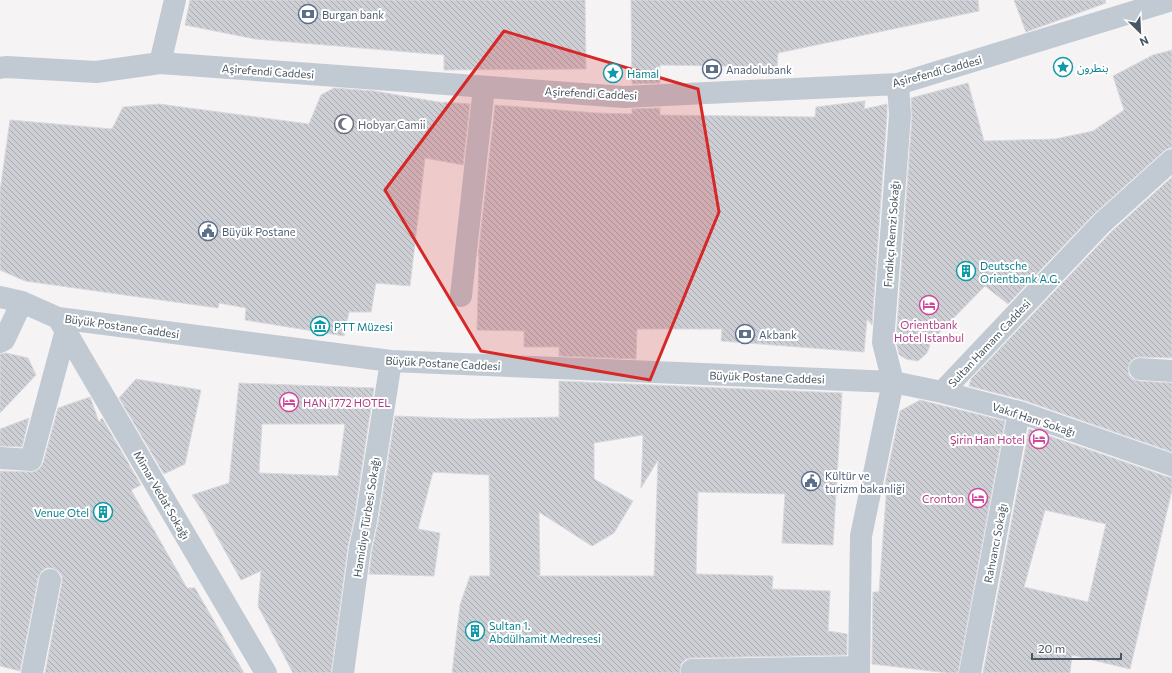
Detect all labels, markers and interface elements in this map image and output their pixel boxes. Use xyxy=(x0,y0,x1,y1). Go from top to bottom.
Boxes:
bank icon: Burgan bank xyxy=(297,3,319,25)
place label: Burgan bank xyxy=(322,8,384,21)
north arrow xyxy=(1120,12,1160,52)
text: N xyxy=(1138,34,1151,49)
street label: Aşirefendi Caddesi xyxy=(891,53,983,89)
place icon: بنطرون xyxy=(1052,56,1074,78)
bank icon: Anadolubank xyxy=(701,58,723,80)
street label: Aşirefendi Caddesi xyxy=(221,61,315,81)
place label: بنطرون xyxy=(1077,61,1108,75)
place icon: Hamal xyxy=(602,62,624,84)
place label: Anadolubank xyxy=(726,63,792,76)
place label: Hamal xyxy=(627,67,659,80)
street label: Aşirefendi Caddesi xyxy=(544,84,638,102)
mosque icon: Hobyar Camii xyxy=(333,113,355,135)
place label: Hobyar Camii xyxy=(358,118,426,131)
street label: Fındıkçı Remzi Sokağı xyxy=(881,180,901,288)
public building icon: Büyük Postane xyxy=(197,220,219,242)
place label: Büyük Postane xyxy=(222,225,296,238)
place label: Deutsche Orientbank A.G. xyxy=(980,259,1060,285)
building icon: Deutsche Orientbank A.G. xyxy=(955,260,977,282)
hotel icon: Orientbank Hotel Istanbul xyxy=(918,294,940,316)
street label: Sultan Hamam Caddesi xyxy=(945,296,1033,389)
street label: Büyük Postane Caddesi xyxy=(64,312,180,340)
museum icon: PTT Müzesi xyxy=(309,315,331,337)
place label: Orientbank Hotel Istanbul xyxy=(894,318,964,344)
place label: PTT Müzesi xyxy=(334,320,393,333)
bank icon: Akbank xyxy=(734,323,756,345)
place label: Akbank xyxy=(759,328,797,341)
street label: Büyük Postane Caddesi xyxy=(385,353,501,373)
street label: Büyük Postane Caddesi xyxy=(709,368,825,386)
hotel icon: HAN 1772 HOTEL xyxy=(278,391,300,413)
place label: HAN 1772 HOTEL xyxy=(303,396,391,409)
street label: Vakıf Hanı Sokağı xyxy=(991,399,1077,439)
hotel icon: Şirin Han Hotel xyxy=(1028,428,1050,450)
place label: Şirin Han Hotel xyxy=(950,433,1025,446)
street label: Mimar Vedat Sokağı xyxy=(131,448,193,542)
street label: Hamidiye Türbesi Sokağı xyxy=(350,456,382,578)
place label: Kültür ve turizm bakanliği xyxy=(825,469,905,495)
public building icon: Kültür ve turizm bakanliği xyxy=(800,470,822,492)
hotel icon: Cronton xyxy=(967,487,989,509)
place label: Cronton xyxy=(922,492,964,505)
building icon: Venue Otel xyxy=(92,501,114,523)
street label: Rahvancı Sokağı xyxy=(981,502,1009,584)
place label: Venue Otel xyxy=(34,506,89,519)
place label: Sultan 1. Abdülhamit Medresesi xyxy=(489,619,601,645)
building icon: Sultan 1. Abdülhamit Medresesi xyxy=(464,620,486,642)
scale bar xyxy=(1032,635,1121,661)
text: 20 m xyxy=(1038,641,1065,655)

